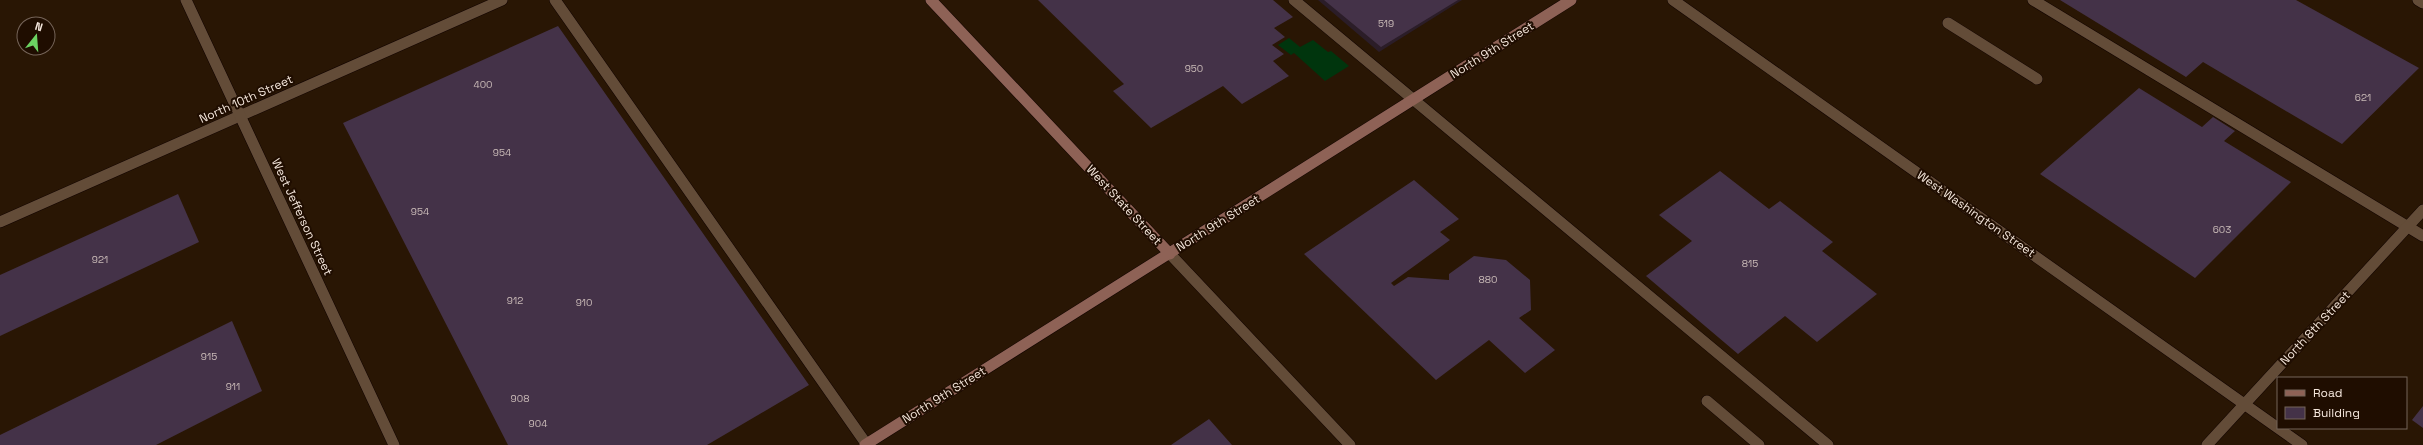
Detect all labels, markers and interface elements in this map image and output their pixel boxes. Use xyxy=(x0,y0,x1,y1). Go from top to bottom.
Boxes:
north arrow xyxy=(16,16,56,56)
house number: 519 xyxy=(1378,17,1394,30)
street label: North 9th Street xyxy=(1447,18,1537,82)
text: N xyxy=(33,19,44,34)
house number: 950 xyxy=(1185,62,1203,75)
street label: North 10th Street xyxy=(197,71,295,127)
house number: 400 xyxy=(473,78,493,91)
house number: 621 xyxy=(2355,91,2371,104)
house number: 954 xyxy=(493,146,511,159)
street label: West Jefferson Street xyxy=(268,156,336,278)
street label: West State Street xyxy=(1083,162,1165,248)
street label: West Washington Street xyxy=(1914,167,2038,261)
street label: North 9th Street xyxy=(1173,191,1263,255)
house number: 954 xyxy=(411,205,429,218)
house number: 603 xyxy=(2213,223,2231,236)
house number: 921 xyxy=(92,253,108,266)
house number: 815 xyxy=(1742,257,1758,270)
house number: 880 xyxy=(1479,273,1497,286)
street label: North 8th Street xyxy=(2276,287,2354,369)
house number: 912 xyxy=(507,294,523,307)
house number: 910 xyxy=(576,296,592,309)
house number: 915 xyxy=(201,350,217,363)
street label: North 9th Street xyxy=(899,363,989,427)
legend xyxy=(2277,377,2407,429)
house number: 911 xyxy=(226,380,240,393)
text: Road xyxy=(2313,385,2342,401)
house number: 908 xyxy=(511,392,529,405)
text: Building xyxy=(2313,405,2360,421)
house number: 904 xyxy=(529,417,547,430)

